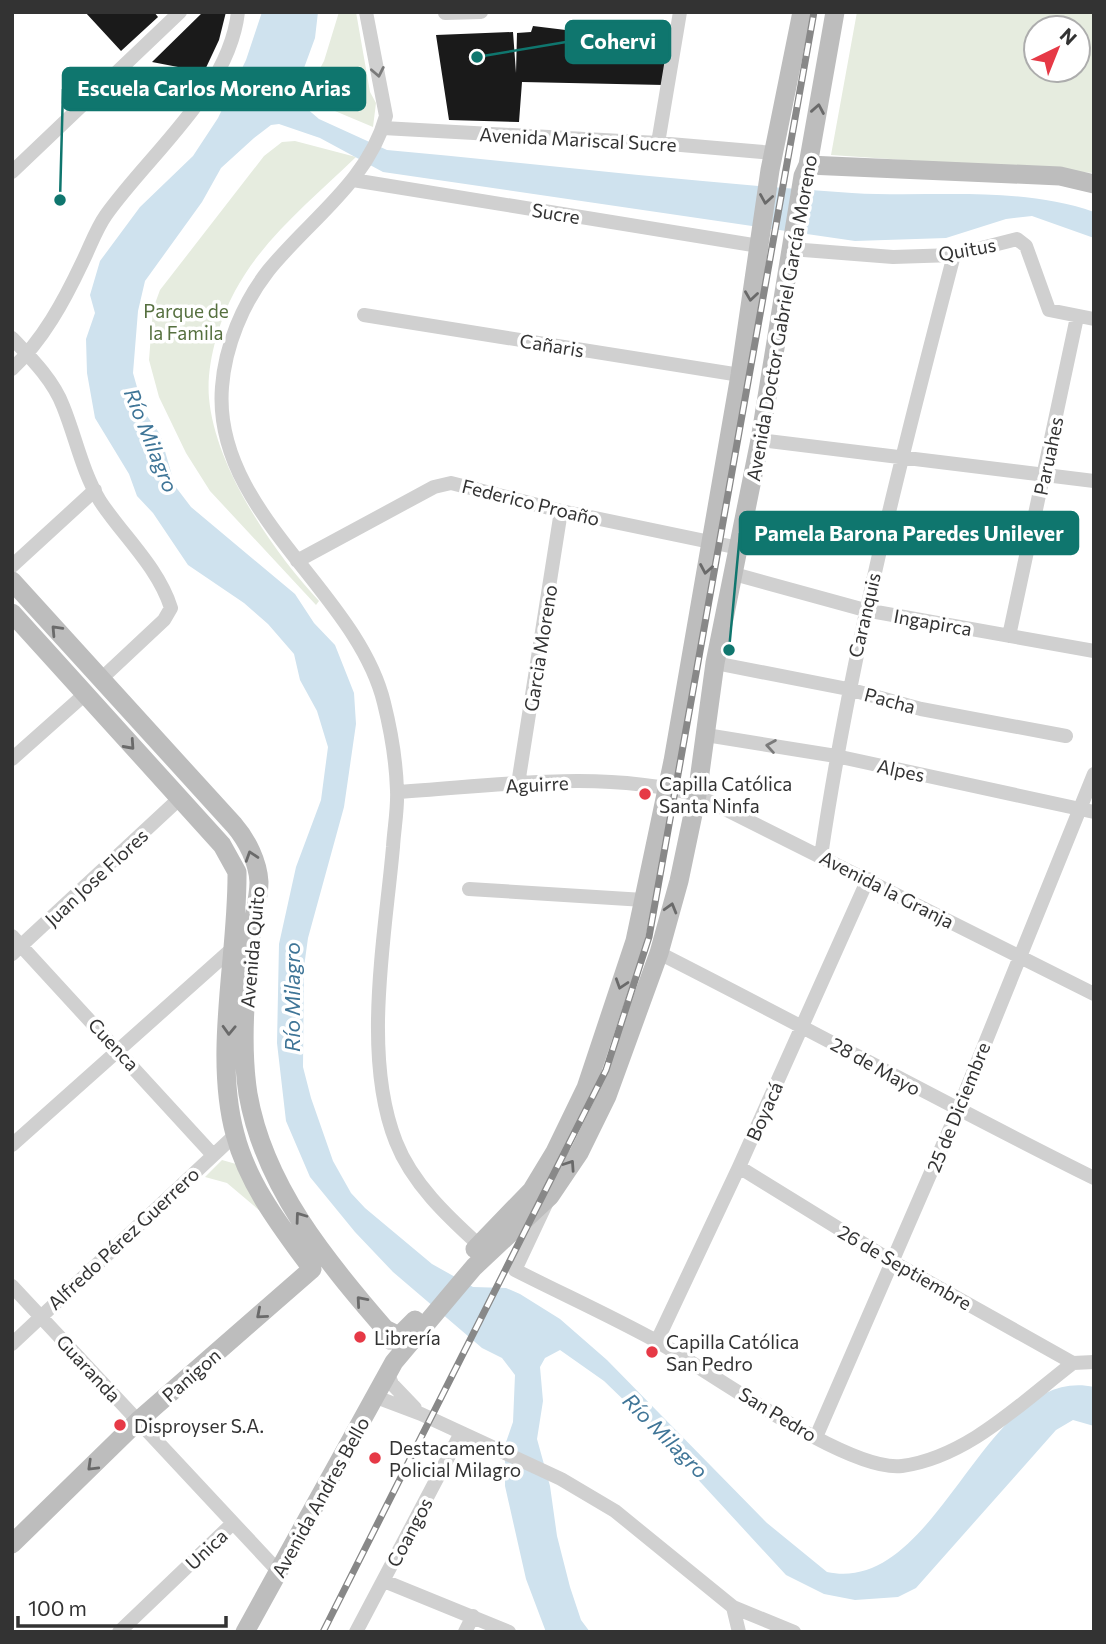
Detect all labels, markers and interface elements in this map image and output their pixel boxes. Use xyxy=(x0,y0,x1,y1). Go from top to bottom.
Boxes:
north arrow xyxy=(1022,14,1092,84)
callout: Cohervi xyxy=(566,21,670,63)
text: N xyxy=(1056,23,1082,49)
text: Cohervi xyxy=(580,28,656,53)
one-way arrow xyxy=(369,66,384,78)
callout: Escuela Carlos Moreno Arias xyxy=(63,68,365,110)
text: Escuela Carlos Moreno Arias xyxy=(77,75,351,100)
one-way arrow xyxy=(809,103,824,115)
street label: Avenida Mariscal Sucre xyxy=(479,122,677,156)
street label: Avenida Doctor Gabriel García Moreno xyxy=(741,153,821,483)
one-way arrow xyxy=(758,194,773,205)
street label: Sucre xyxy=(530,198,582,228)
street label: Quitus xyxy=(936,233,998,265)
one-way arrow xyxy=(744,291,759,302)
park label: Parque de la Famila xyxy=(143,299,229,344)
street label: Cañaris xyxy=(518,329,586,361)
water label: Río Milagro xyxy=(120,384,184,496)
street label: Paruahes xyxy=(1028,415,1068,497)
street label: Federico Proaño xyxy=(460,474,602,530)
callout: Pamela Barona Paredes Unilever xyxy=(740,512,1078,554)
text: Pamela Barona Paredes Unilever xyxy=(754,520,1064,545)
one-way arrow xyxy=(699,563,714,575)
street label: Caranquis xyxy=(843,570,885,660)
street label: Garcia Moreno xyxy=(519,583,561,713)
street label: Ingapirca xyxy=(892,604,974,640)
one-way arrow xyxy=(52,626,64,639)
street label: Pacha xyxy=(862,682,918,718)
one-way arrow xyxy=(122,737,134,750)
one-way arrow xyxy=(765,738,777,753)
street label: Alpes xyxy=(875,754,927,786)
street label: Aguirre xyxy=(505,771,569,797)
place label: Capilla Católica Santa Ninfa xyxy=(659,772,792,817)
marker: Capilla Católica Santa Ninfa xyxy=(637,786,653,802)
street label: Juan Jose Flores xyxy=(40,823,152,931)
street label: Avenida la Granja xyxy=(816,845,958,933)
one-way arrow xyxy=(245,851,260,863)
street label: Avenida Quito xyxy=(235,885,269,1009)
one-way arrow xyxy=(663,903,678,915)
water label: Río Milagro xyxy=(279,942,304,1052)
one-way arrow xyxy=(615,977,629,989)
street label: Cuenca xyxy=(84,1013,144,1075)
one-way arrow xyxy=(222,1025,237,1036)
street label: 28 de Mayo xyxy=(827,1032,925,1100)
street label: 25 de Diciembre xyxy=(921,1039,995,1175)
street label: Boyacá xyxy=(741,1078,787,1144)
one-way arrow xyxy=(562,1160,575,1173)
street label: Alfredo Pérez Guerrero xyxy=(42,1162,204,1314)
one-way arrow xyxy=(296,1212,308,1225)
street label: 26 de Septiembre xyxy=(834,1219,976,1315)
one-way arrow xyxy=(357,1297,369,1310)
one-way arrow xyxy=(256,1306,269,1318)
place label: Librería xyxy=(374,1326,441,1349)
marker: Librería xyxy=(352,1329,368,1345)
street label: Guaranda xyxy=(52,1330,126,1406)
place label: Capilla Católica San Pedro xyxy=(666,1330,799,1375)
street label: Panigon xyxy=(157,1343,225,1407)
marker: Capilla Católica San Pedro xyxy=(644,1344,660,1360)
street label: San Pedro xyxy=(735,1382,821,1446)
water label: Río Milagro xyxy=(618,1387,714,1483)
street label: Avenida Andres Bello xyxy=(266,1413,374,1581)
place label: Disproyser S.A. xyxy=(134,1414,264,1437)
marker: Disproyser S.A. xyxy=(112,1417,128,1433)
place label: Destacamento Policial Milagro xyxy=(389,1436,521,1481)
marker: Destacamento Policial Milagro xyxy=(367,1450,383,1466)
one-way arrow xyxy=(87,1457,100,1470)
street label: Coangos xyxy=(381,1493,437,1571)
street label: Unica xyxy=(180,1524,232,1574)
scale bar xyxy=(18,1584,226,1628)
text: 100 m xyxy=(28,1595,87,1620)

